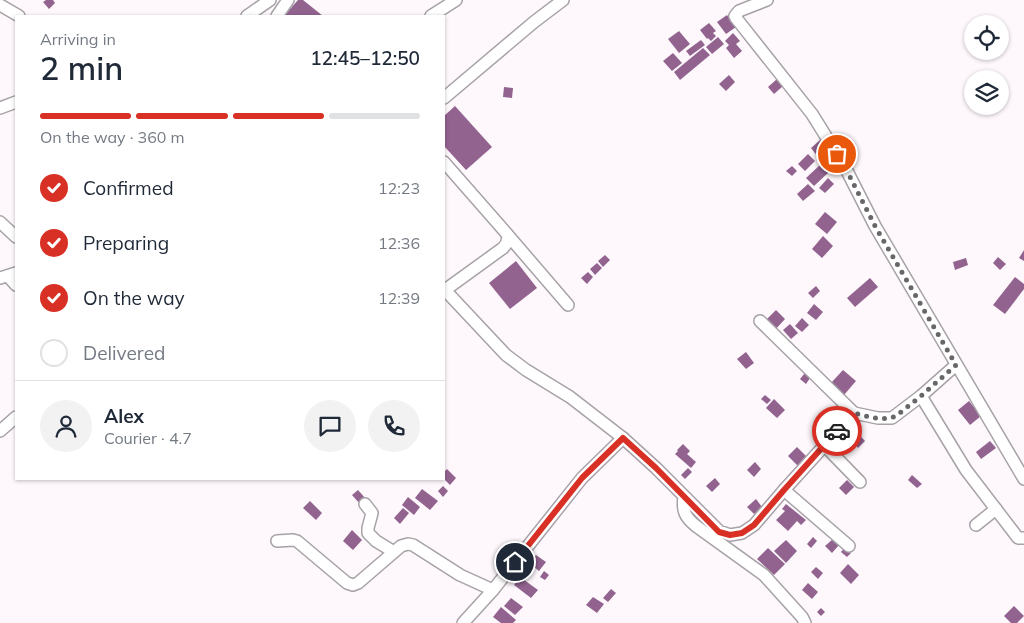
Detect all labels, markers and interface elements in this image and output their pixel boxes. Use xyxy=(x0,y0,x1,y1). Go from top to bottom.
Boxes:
map controls xyxy=(964,15,1009,115)
button: locate xyxy=(964,15,1009,60)
text: Arriving in xyxy=(40,29,116,49)
text: 12:45–12:50 xyxy=(310,46,420,70)
text: 2 min xyxy=(40,48,123,88)
button: layers xyxy=(964,70,1009,115)
text: On the way · 360 m xyxy=(40,127,185,147)
pin xyxy=(816,133,858,175)
icon: bag xyxy=(823,140,851,168)
icon: check xyxy=(40,174,68,202)
text: Confirmed xyxy=(83,176,174,200)
text: 12:23 xyxy=(378,178,420,198)
icon: check xyxy=(40,229,68,257)
text: Preparing xyxy=(83,231,169,255)
text: 12:36 xyxy=(378,233,420,253)
icon: check xyxy=(40,284,68,312)
text: On the way xyxy=(83,286,185,310)
text: 12:39 xyxy=(378,288,420,308)
text: Delivered xyxy=(83,341,165,365)
button: person xyxy=(40,400,92,452)
button: chat xyxy=(304,400,356,452)
button: phone xyxy=(368,400,420,452)
text: Alex xyxy=(104,404,144,428)
courier xyxy=(812,406,862,456)
icon: car xyxy=(823,417,851,445)
text: Courier · 4.7 xyxy=(104,428,192,448)
pin xyxy=(494,541,536,583)
icon: home xyxy=(501,548,529,576)

